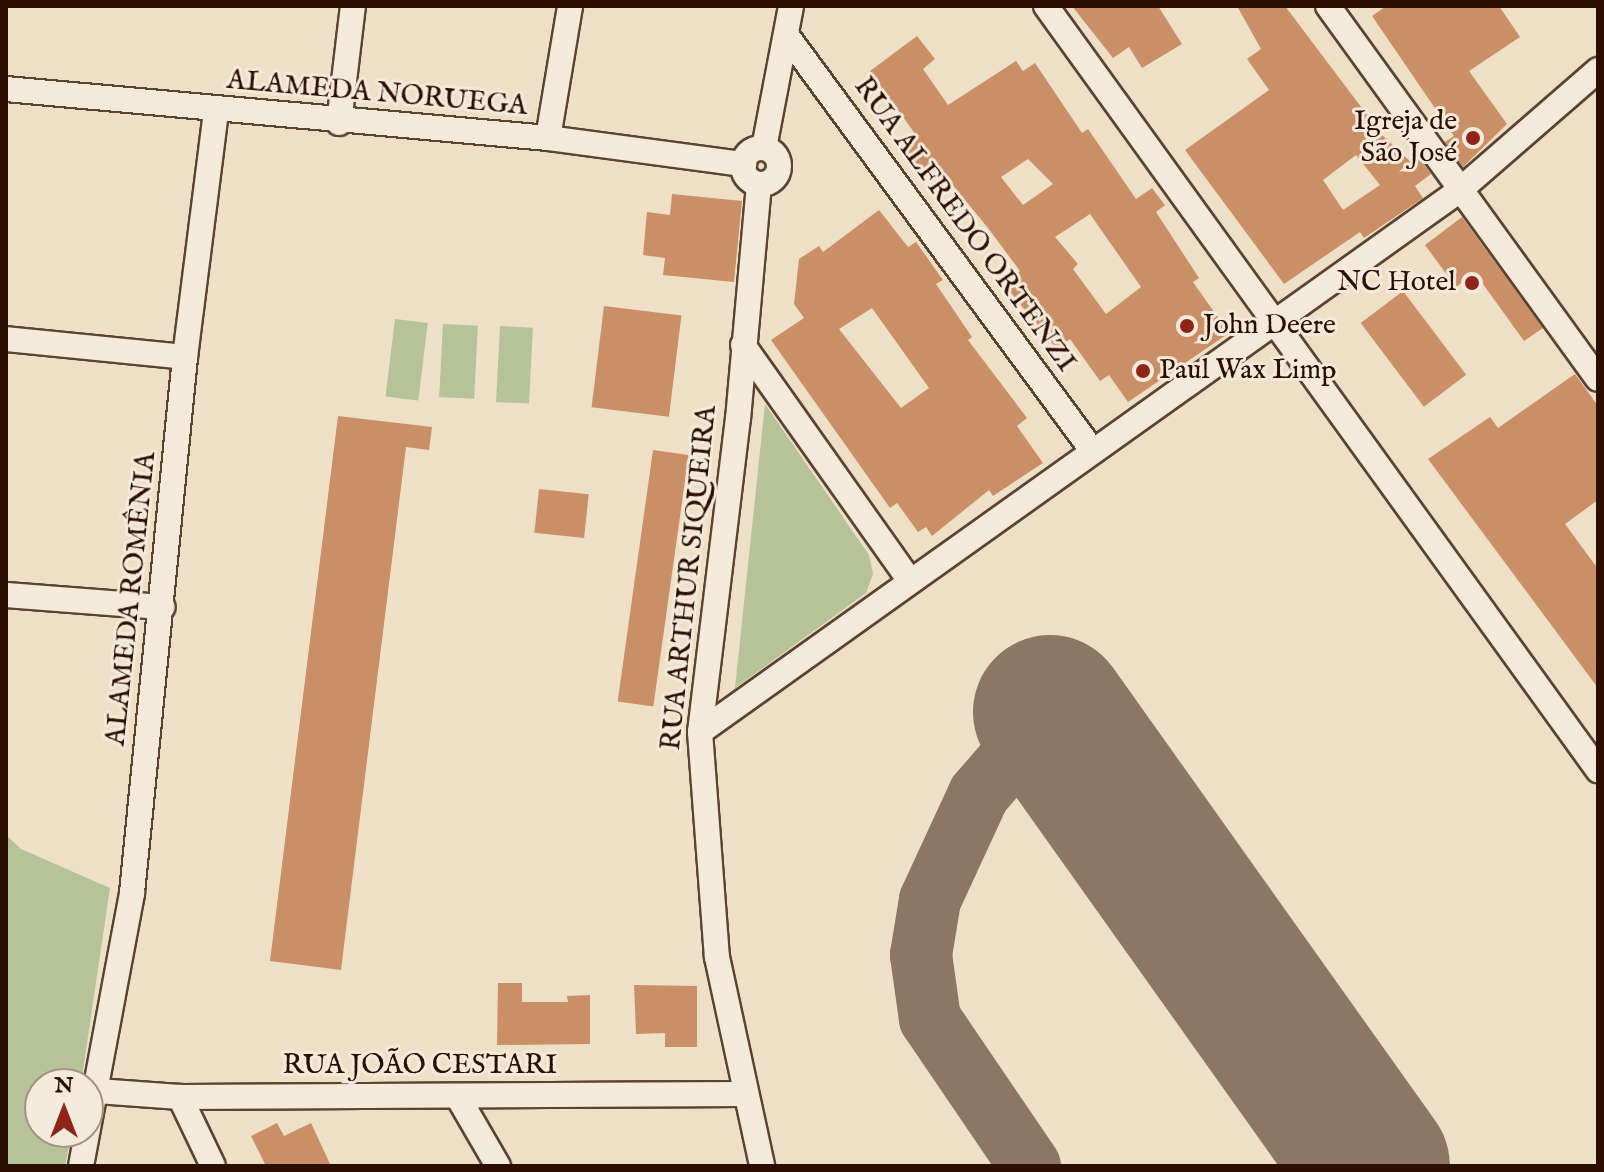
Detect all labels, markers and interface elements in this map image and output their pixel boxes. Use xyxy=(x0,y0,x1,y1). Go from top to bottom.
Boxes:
street label: ALAMEDA NORUEGA xyxy=(225,64,529,124)
street label: RUA ALFREDO ORTENZI xyxy=(846,71,1082,379)
place label: Igreja de São José xyxy=(1354,105,1457,171)
marker: Igreja de São José xyxy=(1464,129,1482,147)
place label: NC Hotel xyxy=(1337,266,1456,300)
marker: NC Hotel xyxy=(1463,274,1481,292)
place label: John Deere xyxy=(1203,309,1336,343)
marker: John Deere xyxy=(1178,317,1196,335)
place label: Paul Wax Limp xyxy=(1159,354,1336,388)
marker: Paul Wax Limp xyxy=(1134,362,1152,380)
street label: RUA ARTHUR SIQUEIRA xyxy=(655,404,725,752)
street label: ALAMEDA ROMÊNIA xyxy=(100,451,164,747)
street label: RUA JOÃO CESTARI xyxy=(283,1049,557,1083)
north arrow xyxy=(24,1068,104,1148)
text: N xyxy=(54,1072,74,1100)

